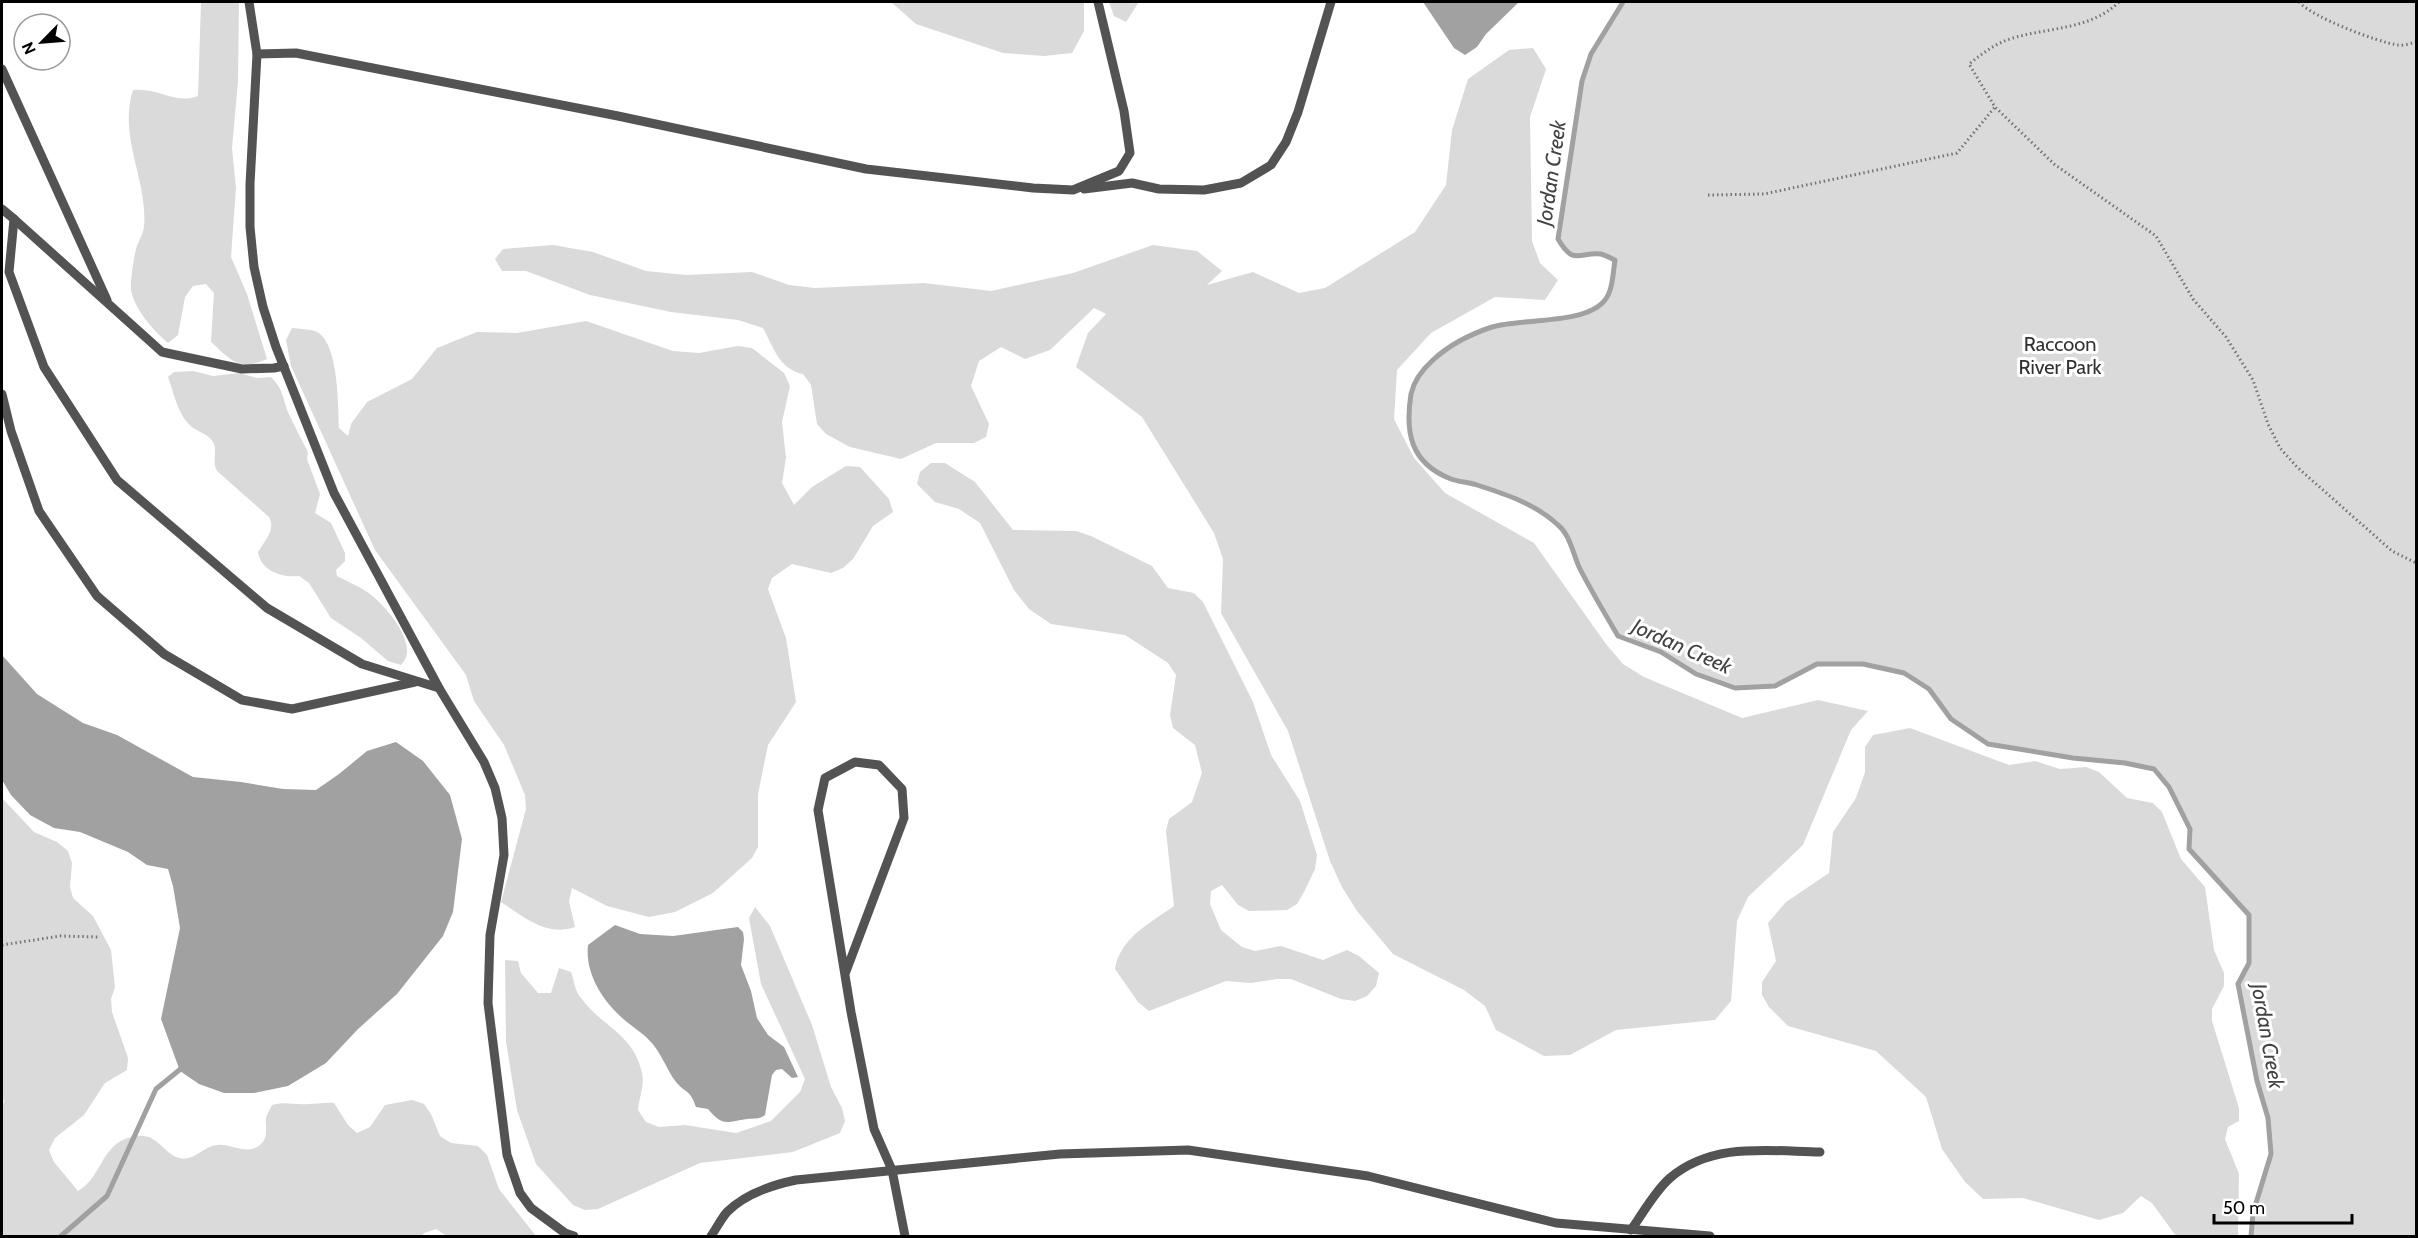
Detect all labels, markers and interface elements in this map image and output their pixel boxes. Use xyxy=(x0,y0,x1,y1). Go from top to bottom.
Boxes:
north arrow xyxy=(12,12,72,72)
text: N xyxy=(18,39,40,57)
water label: Jordan Creek xyxy=(1531,118,1571,229)
park label: Raccoon River Park xyxy=(2019,332,2101,379)
water label: Jordan Creek xyxy=(1627,612,1736,679)
water label: Jordan Creek xyxy=(2246,980,2290,1091)
scale bar xyxy=(2214,1187,2352,1225)
text: 50 m xyxy=(2223,1197,2265,1219)

